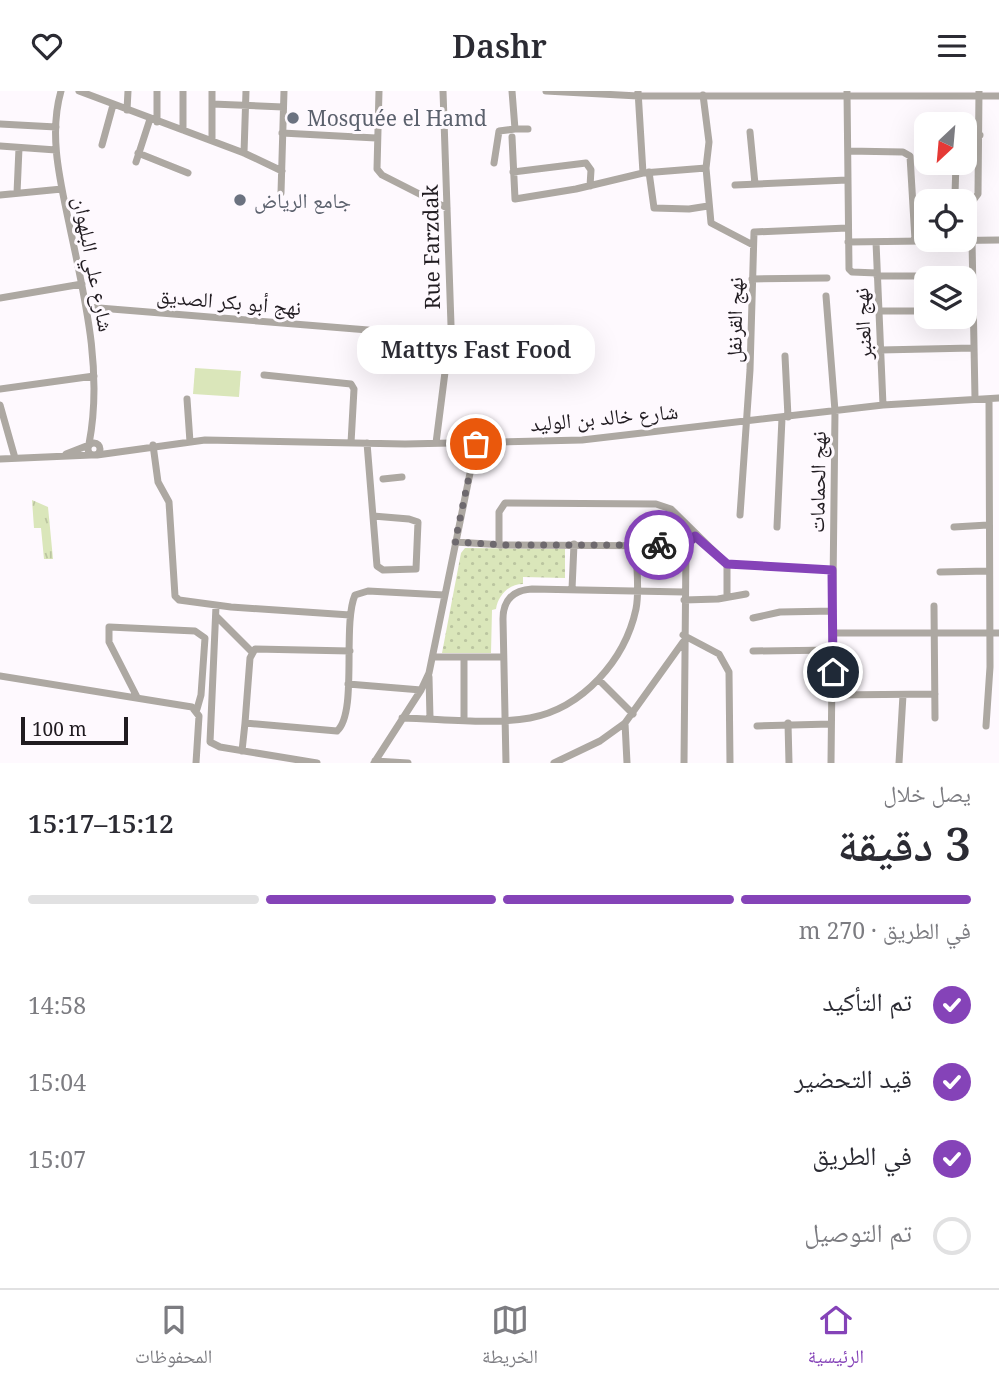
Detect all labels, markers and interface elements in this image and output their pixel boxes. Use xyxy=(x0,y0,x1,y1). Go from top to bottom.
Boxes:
text: Dashr xyxy=(452,24,547,67)
icon: heart xyxy=(28,27,66,65)
icon: menu xyxy=(933,27,971,65)
place label: Mosquée el Hamd xyxy=(307,104,487,132)
marker: Mosquée el Hamd xyxy=(285,110,301,126)
north arrow xyxy=(914,112,976,175)
map controls xyxy=(914,112,977,329)
street label: Rue Farzdak xyxy=(416,184,446,310)
place label: جامع الرياض xyxy=(254,186,351,214)
button: locate xyxy=(914,189,977,252)
marker: جامع الرياض xyxy=(232,192,248,208)
street label: شارع علي البلهوان xyxy=(64,194,121,334)
button: layers xyxy=(914,266,977,329)
street label: نهج القرنفل xyxy=(719,277,749,363)
street label: نهج أبو بكر الصديق xyxy=(156,281,302,321)
street label: نهج العنبر xyxy=(846,287,878,362)
callout: Mattys Fast Food xyxy=(357,325,595,374)
text: Mattys Fast Food xyxy=(381,333,571,365)
street label: شارع خالد بن الوليد xyxy=(529,397,679,437)
pin xyxy=(446,414,506,474)
icon: bag xyxy=(457,425,495,463)
street label: نهج الحمامات xyxy=(802,431,832,533)
courier xyxy=(624,510,694,580)
icon: bike xyxy=(640,526,678,564)
pin xyxy=(803,642,863,702)
icon: home xyxy=(814,653,852,691)
scale bar xyxy=(21,714,128,746)
text: 100 m xyxy=(32,716,87,742)
text: يصل خلال xyxy=(883,777,971,809)
text: 15:12–15:17 xyxy=(28,805,174,841)
text: 3 دقيقة xyxy=(838,812,971,874)
text: في الطريق · 270 m xyxy=(799,914,971,946)
text: تم التأكيد xyxy=(822,983,912,1019)
icon: check xyxy=(933,986,971,1024)
text: 14:58 xyxy=(28,989,86,1021)
text: قيد التحضير xyxy=(794,1060,912,1096)
icon: check xyxy=(933,1063,971,1101)
text: 15:04 xyxy=(28,1066,86,1098)
text: في الطريق xyxy=(812,1137,912,1173)
icon: check xyxy=(933,1140,971,1178)
text: 15:07 xyxy=(28,1143,86,1175)
text: تم التوصيل xyxy=(804,1214,912,1250)
tab: المحفوظات xyxy=(135,1301,212,1375)
tab: الخريطة xyxy=(482,1301,538,1375)
tab: الرئيسية xyxy=(808,1301,864,1375)

